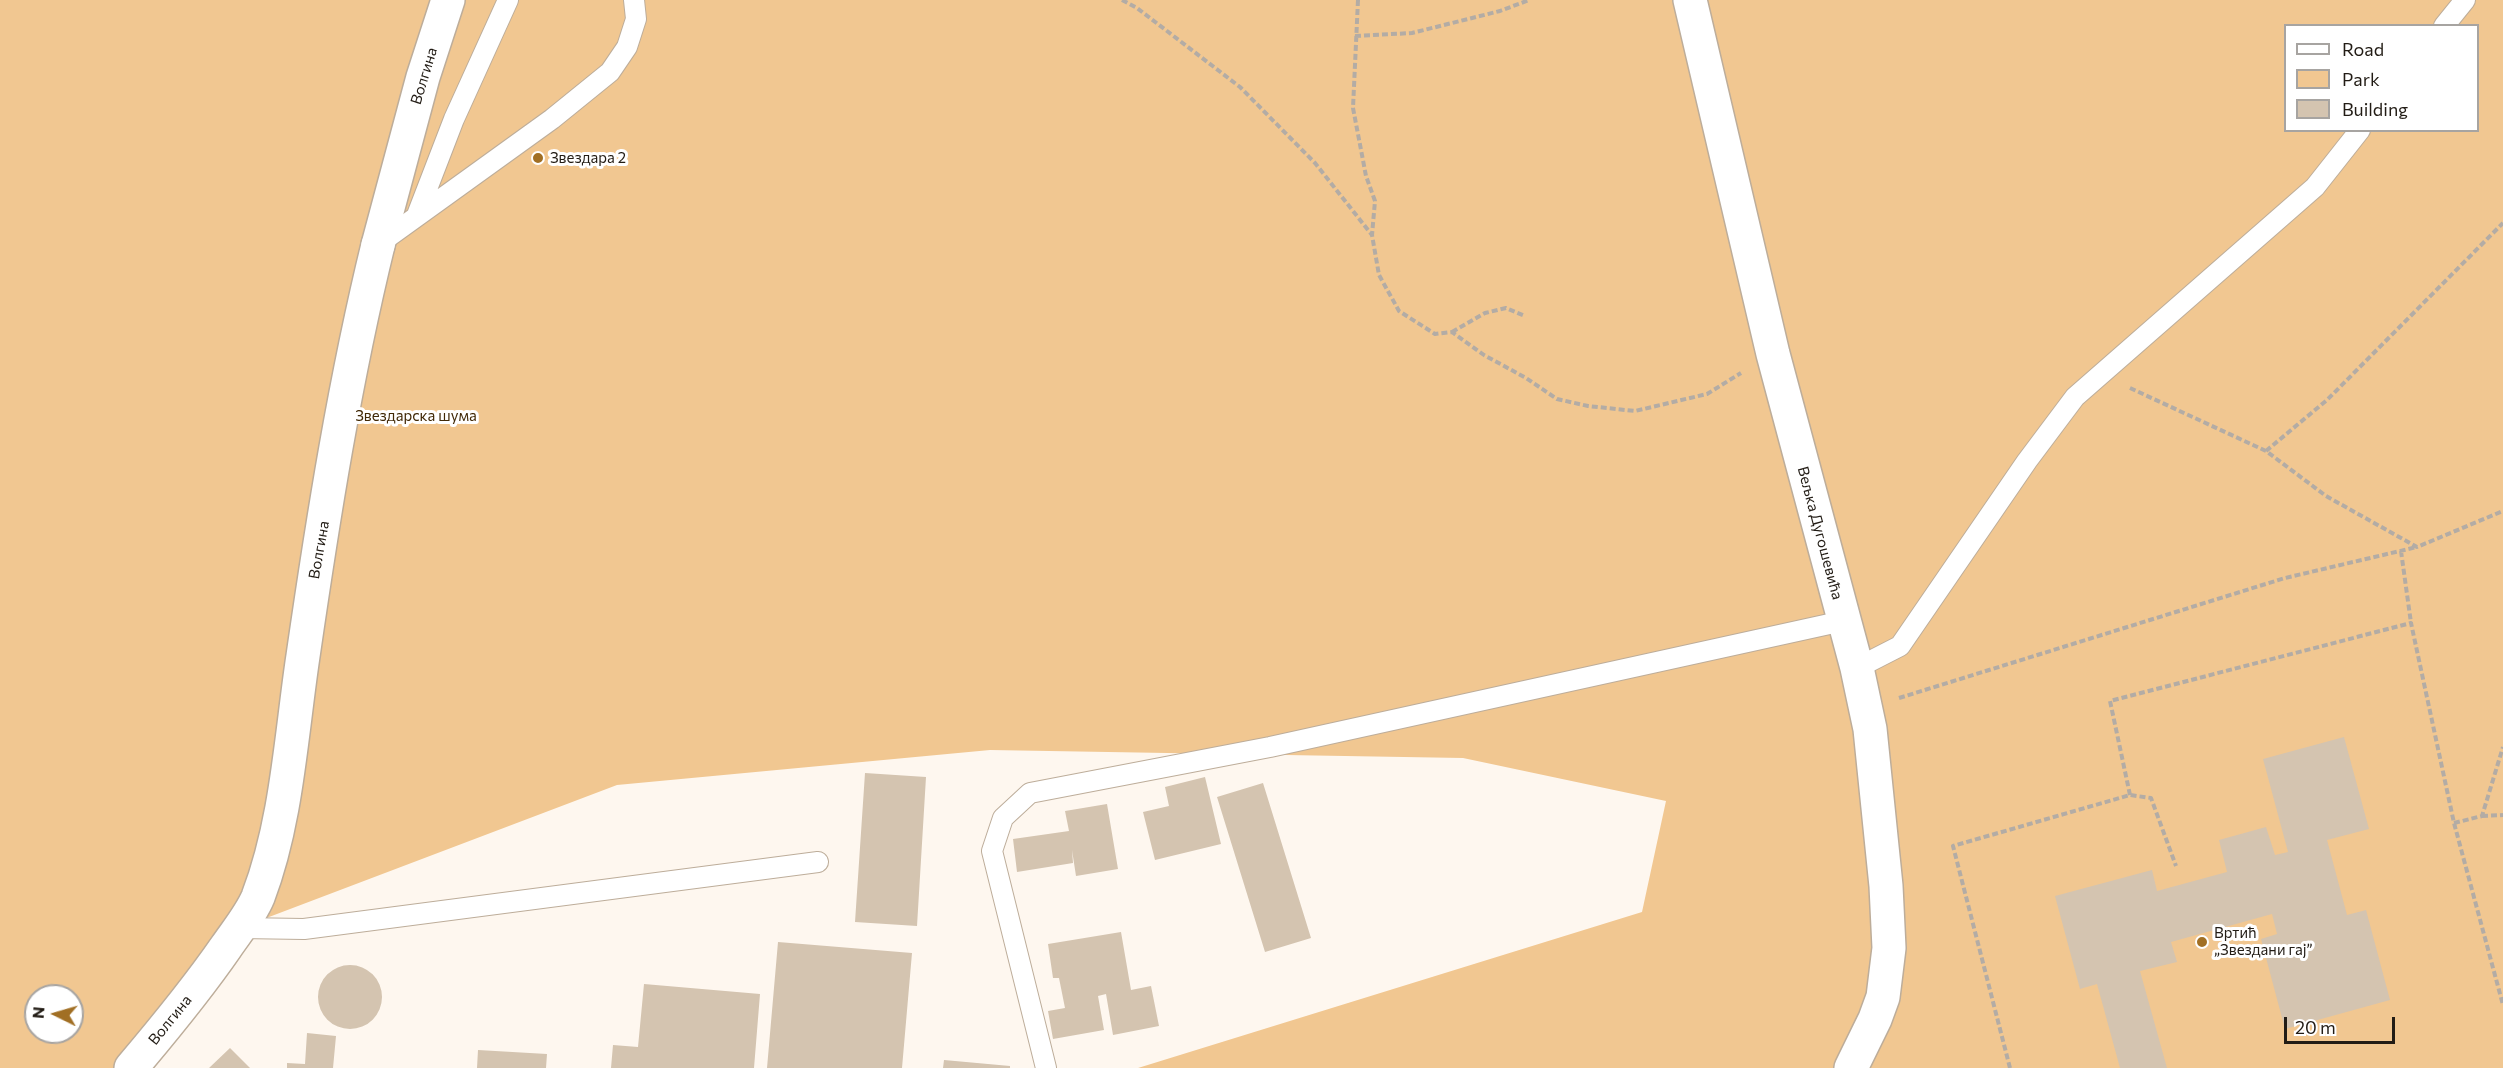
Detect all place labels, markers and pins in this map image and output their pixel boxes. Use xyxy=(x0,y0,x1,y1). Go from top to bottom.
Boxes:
place label: Звездара 2 xyxy=(550,149,626,167)
marker: Звездара 2 xyxy=(531,151,545,165)
place label: Вртић „Звездани гај” xyxy=(2214,924,2313,959)
marker: Вртић „Звездани гај” xyxy=(2195,935,2209,949)

